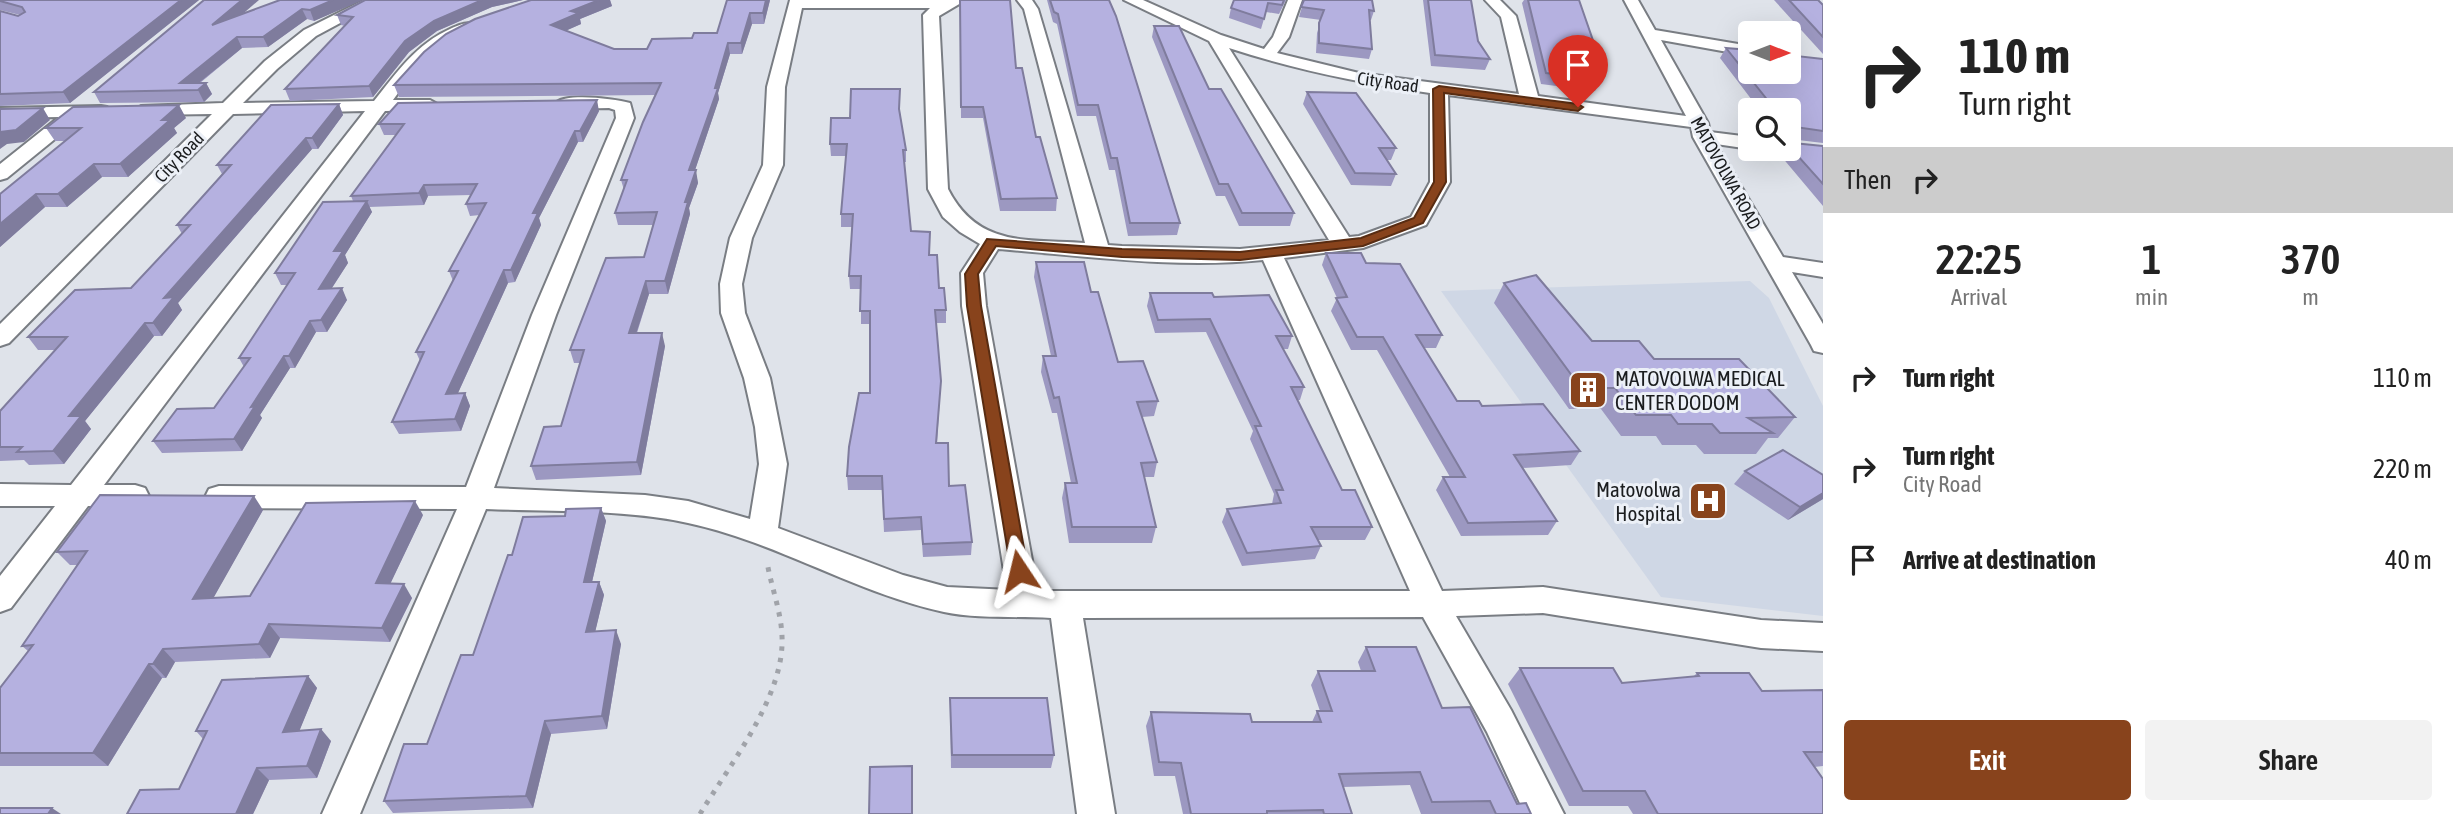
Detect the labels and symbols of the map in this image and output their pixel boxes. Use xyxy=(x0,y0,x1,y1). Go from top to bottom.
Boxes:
north arrow xyxy=(1738,21,1801,84)
pin xyxy=(1548,35,1608,107)
street label: City Road xyxy=(1356,67,1420,97)
street label: MATOVOLWA ROAD xyxy=(1686,113,1766,233)
street label: City Road xyxy=(150,128,208,186)
place label: MATOVOLWA MEDICAL CENTER DODOM xyxy=(1615,366,1785,414)
building icon: MATOVOLWA MEDICAL CENTER DODOM xyxy=(1567,369,1609,411)
place label: Matovolwa Hospital xyxy=(1596,477,1681,525)
hospital icon: Matovolwa Hospital xyxy=(1687,480,1729,522)
position arrow xyxy=(982,534,1056,608)

